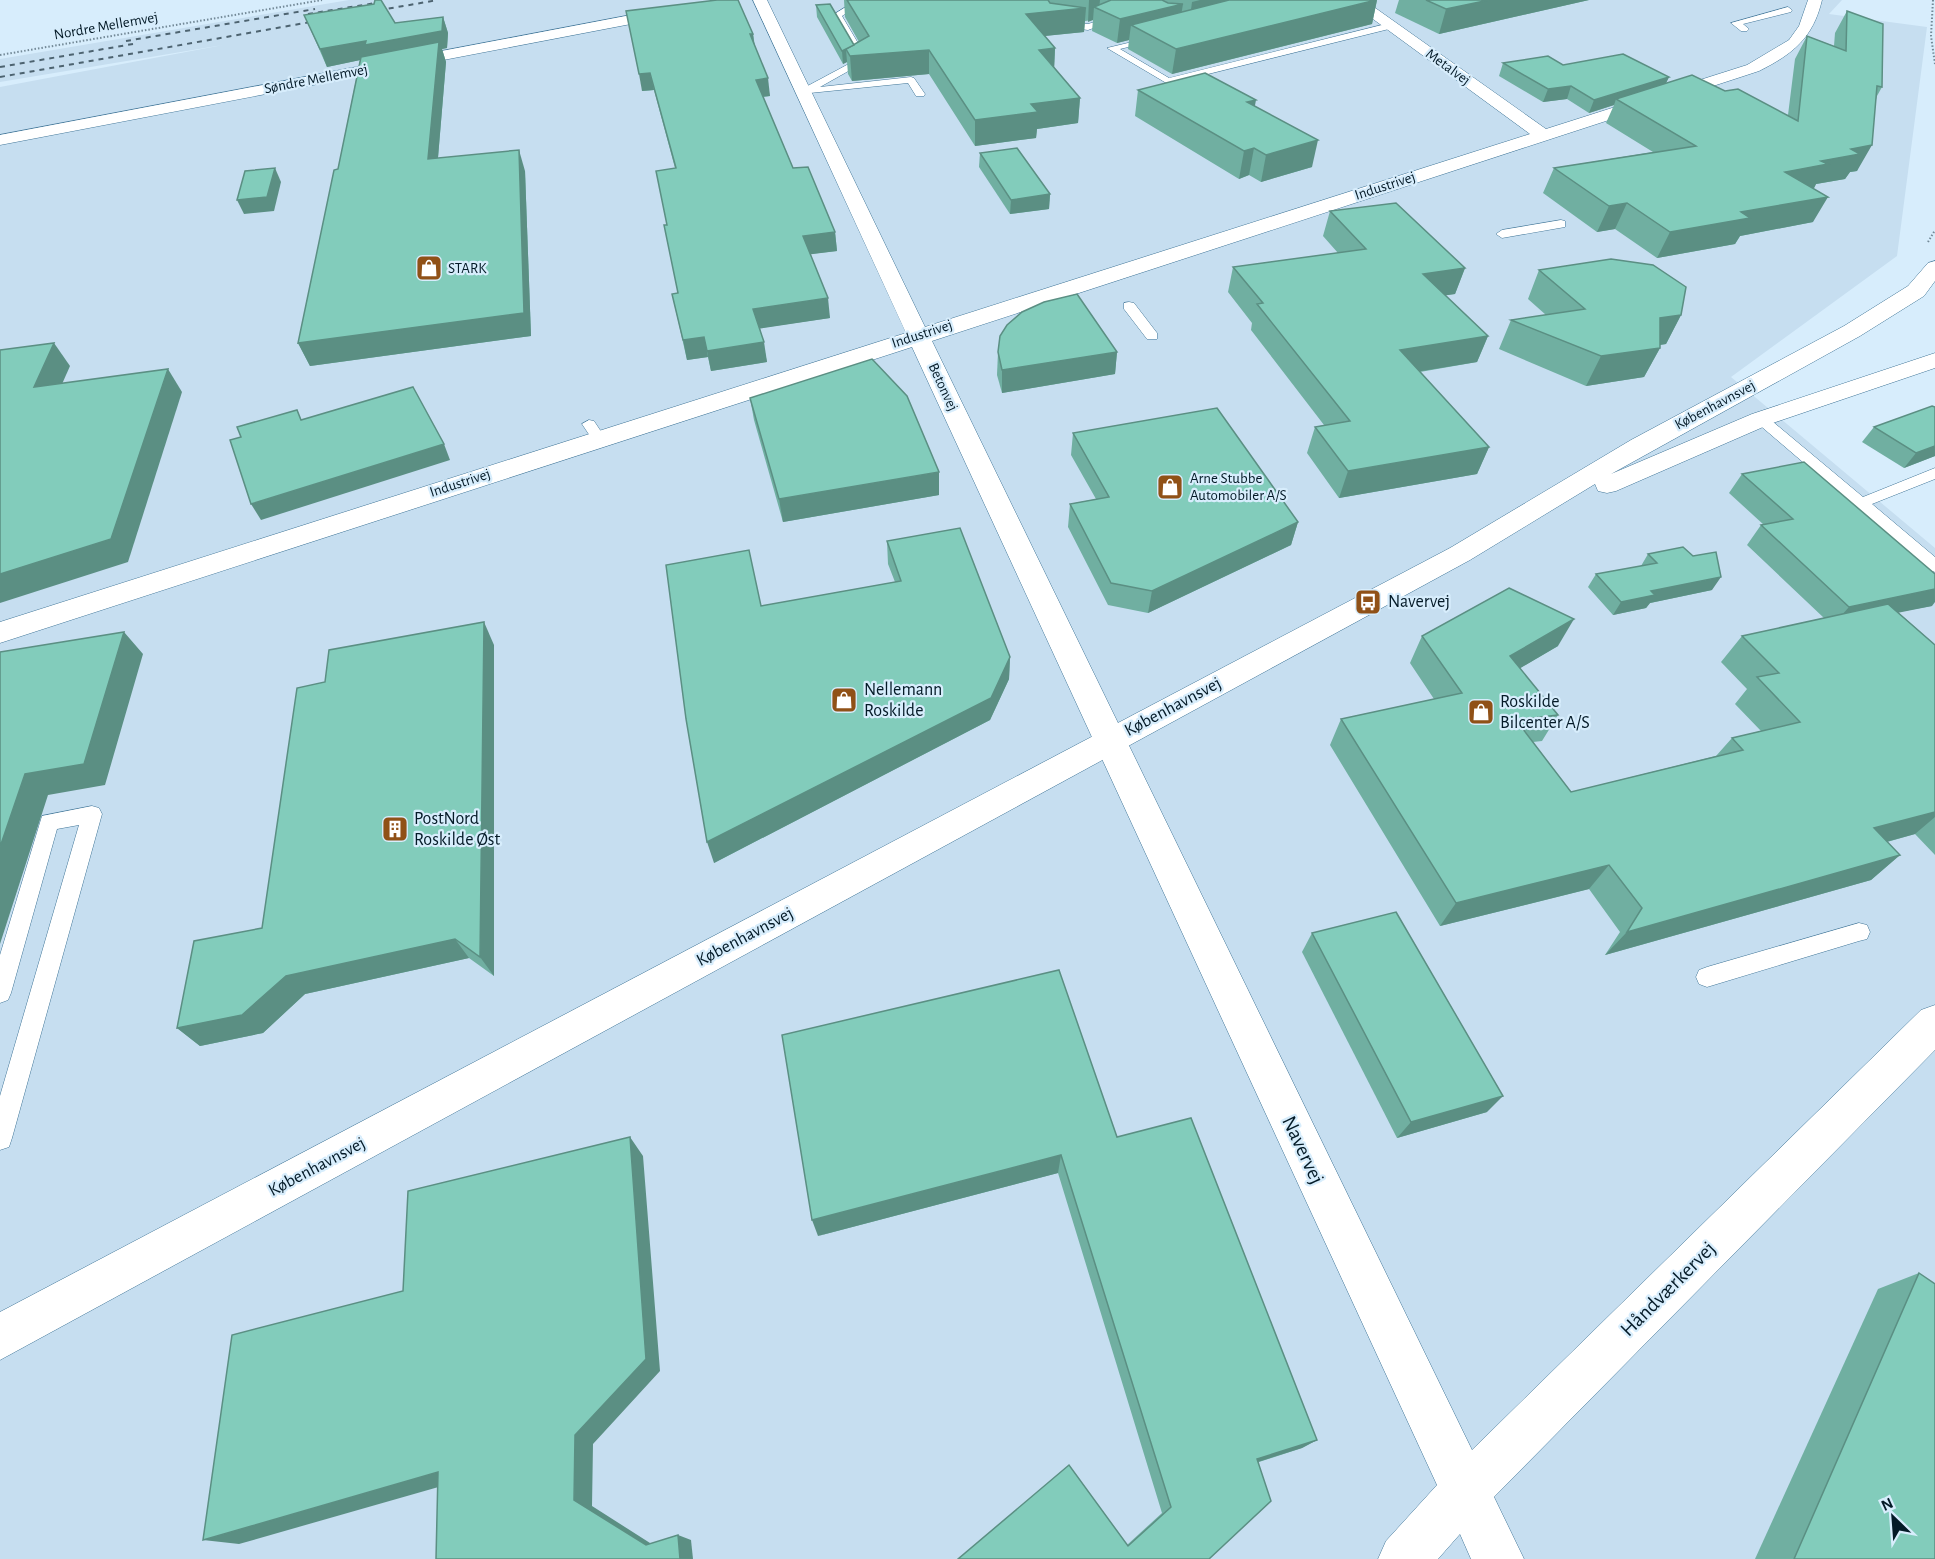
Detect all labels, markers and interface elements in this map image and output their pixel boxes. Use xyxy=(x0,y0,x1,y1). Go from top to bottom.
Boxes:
street label: Nordre Mellemvej xyxy=(53,9,159,43)
street label: Metalvej xyxy=(1423,46,1473,88)
street label: Søndre Mellemvej xyxy=(263,62,369,96)
street label: Industrivej xyxy=(1353,169,1417,203)
shop icon: STARK xyxy=(414,253,444,283)
place label: STARK xyxy=(448,261,487,276)
street label: Industrivej xyxy=(890,317,954,351)
street label: Betonvej xyxy=(925,361,961,413)
street label: Københavnsvej xyxy=(1672,378,1758,432)
street label: Industrivej xyxy=(428,466,492,500)
place label: Arne Stubbe Automobiler A/S xyxy=(1190,471,1287,503)
shop icon: Arne Stubbe Automobiler A/S xyxy=(1155,472,1185,502)
bus stop icon: Navervej xyxy=(1353,587,1383,617)
place label: Navervej xyxy=(1388,593,1450,611)
street label: Københavnsvej xyxy=(1122,674,1224,740)
place label: Nellemann Roskilde xyxy=(864,681,942,720)
shop icon: Nellemann Roskilde xyxy=(829,685,859,715)
place label: Roskilde Bilcenter A/S xyxy=(1500,693,1590,732)
shop icon: Roskilde Bilcenter A/S xyxy=(1466,697,1496,727)
place label: PostNord Roskilde Øst xyxy=(414,810,501,849)
building icon: PostNord Roskilde Øst xyxy=(380,814,410,844)
street label: Københavnsvej xyxy=(694,904,796,970)
street label: Navervej xyxy=(1278,1113,1328,1187)
street label: Københavnsvej xyxy=(266,1134,368,1200)
street label: Håndværkervej xyxy=(1617,1238,1719,1340)
north arrow xyxy=(1863,1487,1923,1547)
text: N xyxy=(1879,1495,1896,1514)

